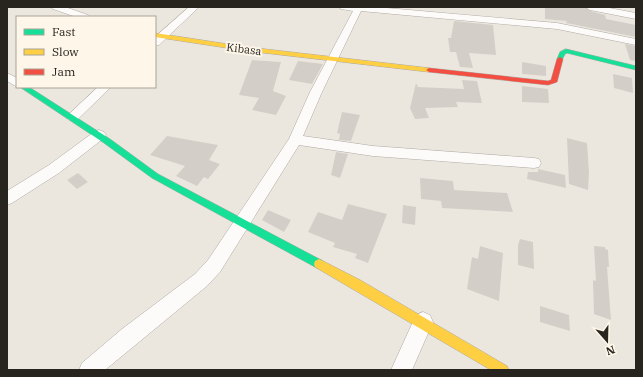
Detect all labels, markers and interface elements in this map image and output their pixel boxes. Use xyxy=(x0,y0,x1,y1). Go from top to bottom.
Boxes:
legend xyxy=(16,16,156,88)
text: Fast xyxy=(52,24,76,39)
street label: Kibasa xyxy=(226,40,262,58)
text: Slow xyxy=(52,44,79,59)
text: Jam xyxy=(52,64,76,79)
north arrow xyxy=(587,321,627,361)
text: N xyxy=(604,342,617,359)

